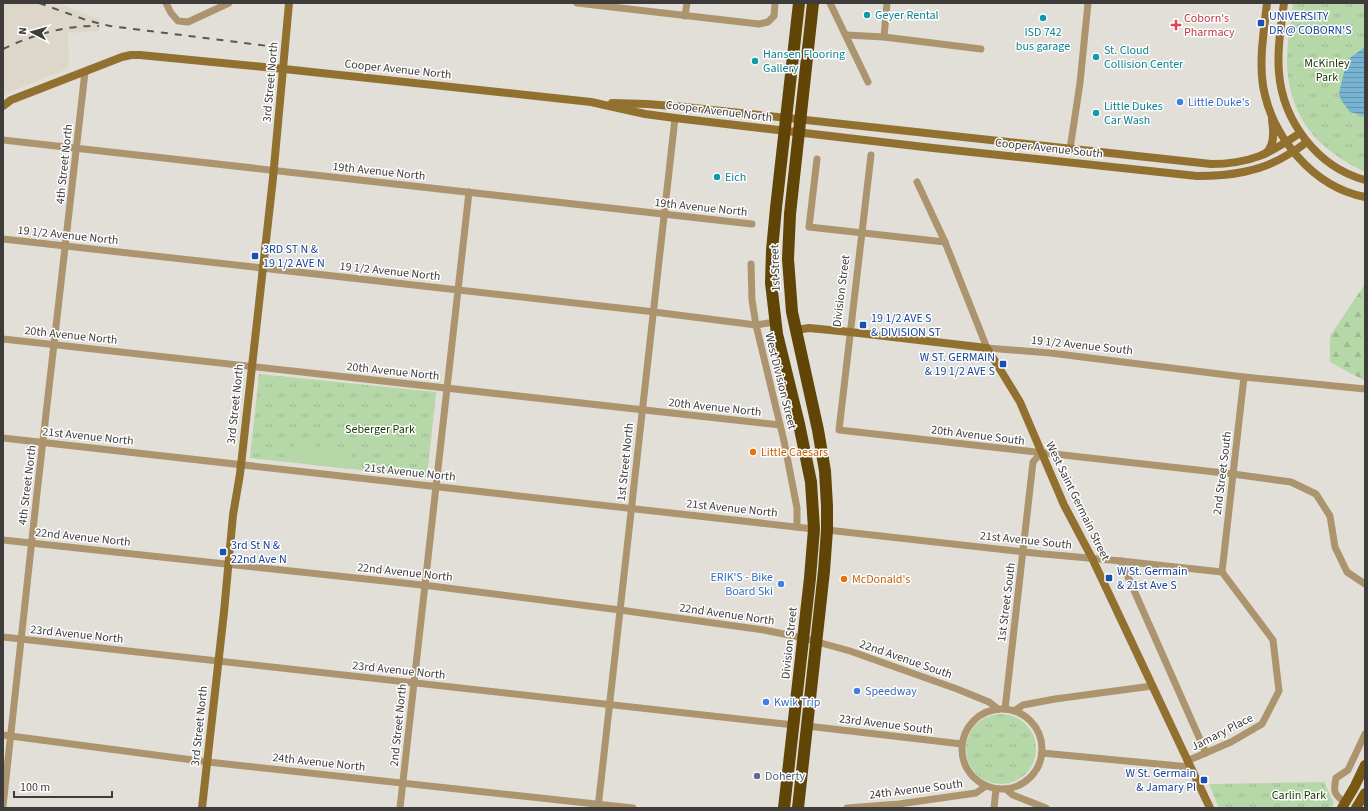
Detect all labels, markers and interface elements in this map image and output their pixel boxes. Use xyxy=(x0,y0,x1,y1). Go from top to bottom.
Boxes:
place label: Geyer Rental xyxy=(875,7,939,24)
place label: UNIVERSITY DR @ COBORN'S xyxy=(1269,8,1352,39)
marker: Geyer Rental xyxy=(862,10,872,20)
place label: Coborn's Pharmacy xyxy=(1184,10,1235,41)
north arrow xyxy=(12,12,52,52)
marker: ISD 742 bus garage xyxy=(1038,13,1048,23)
marker: UNIVERSITY DR @ COBORN'S xyxy=(1256,18,1266,28)
marker: Coborn's Pharmacy xyxy=(1171,20,1181,30)
place label: ISD 742 bus garage xyxy=(1016,24,1070,55)
text: N xyxy=(15,27,30,35)
street label: 3rd Street North xyxy=(259,41,282,123)
place label: St. Cloud Collision Center xyxy=(1104,42,1184,73)
place label: Hansen Flooring Gallery xyxy=(763,46,845,77)
marker: St. Cloud Collision Center xyxy=(1091,52,1101,62)
street label: Cooper Avenue North xyxy=(344,55,452,84)
park label: McKinley Park xyxy=(1304,55,1350,86)
marker: Hansen Flooring Gallery xyxy=(750,56,760,66)
place label: Little Duke's xyxy=(1188,94,1249,111)
street label: Cooper Avenue North xyxy=(665,97,773,126)
marker: Little Duke's xyxy=(1175,97,1185,107)
place label: Little Dukes Car Wash xyxy=(1104,98,1163,129)
marker: Little Dukes Car Wash xyxy=(1091,108,1101,118)
street label: 4th Street North xyxy=(52,123,77,205)
street label: Cooper Avenue South xyxy=(994,134,1104,163)
street label: 19th Avenue North xyxy=(332,158,426,185)
place label: Eich xyxy=(725,169,746,186)
marker: Eich xyxy=(712,172,722,182)
street label: 19th Avenue North xyxy=(654,194,748,221)
street label: 19 1/2 Avenue North xyxy=(17,222,119,249)
place label: 3RD ST N & 19 1/2 AVE N xyxy=(263,241,325,272)
street label: 1st Street xyxy=(766,244,785,292)
marker: 3RD ST N & 19 1/2 AVE N xyxy=(250,251,260,261)
street label: Division Street xyxy=(829,254,854,328)
street label: 19 1/2 Avenue North xyxy=(339,258,441,285)
place label: 19 1/2 AVE S & DIVISION ST xyxy=(871,310,941,341)
marker: 19 1/2 AVE S & DIVISION ST xyxy=(858,320,868,330)
street label: 20th Avenue North xyxy=(24,322,118,349)
street label: West Division Street xyxy=(760,331,801,431)
street label: 19 1/2 Avenue South xyxy=(1030,332,1134,359)
place label: W ST. GERMAIN & 19 1/2 AVE S xyxy=(920,349,995,380)
street label: 20th Avenue North xyxy=(346,358,440,385)
marker: W ST. GERMAIN & 19 1/2 AVE S xyxy=(998,359,1008,369)
street label: 3rd Street North xyxy=(223,363,248,445)
street label: 20th Avenue North xyxy=(668,394,762,421)
park label: Seberger Park xyxy=(345,421,415,438)
street label: 20th Avenue South xyxy=(930,421,1026,450)
street label: 1st Street North xyxy=(613,422,638,502)
street label: 21st Avenue North xyxy=(42,423,134,450)
street label: 2nd Street South xyxy=(1209,430,1236,516)
street label: West Saint Germain Street xyxy=(1041,439,1114,564)
street label: 4th Street North xyxy=(14,444,41,526)
place label: Little Caesars xyxy=(761,444,828,461)
marker: Little Caesars xyxy=(748,447,758,457)
street label: 21st Avenue North xyxy=(364,459,456,486)
street label: 21st Avenue North xyxy=(686,495,778,522)
street label: 22nd Avenue North xyxy=(34,524,132,551)
street label: 21st Avenue South xyxy=(979,527,1073,554)
place label: 3rd St N & 22nd Ave N xyxy=(231,537,287,568)
marker: 3rd St N & 22nd Ave N xyxy=(218,547,228,557)
street label: 22nd Avenue North xyxy=(356,559,454,586)
street label: 1st Street South xyxy=(993,561,1020,643)
place label: W St. Germain & 21st Ave S xyxy=(1117,563,1188,594)
place label: ERIK'S - Bike Board Ski xyxy=(711,569,773,600)
place label: McDonald's xyxy=(852,571,910,588)
marker: W St. Germain & 21st Ave S xyxy=(1104,573,1114,583)
marker: McDonald's xyxy=(839,574,849,584)
marker: ERIK'S - Bike Board Ski xyxy=(776,579,786,589)
street label: 22nd Avenue North xyxy=(678,599,776,630)
street label: Division Street xyxy=(777,606,802,680)
street label: 23rd Avenue North xyxy=(30,621,124,648)
street label: 22nd Avenue South xyxy=(857,636,954,683)
street label: 23rd Avenue North xyxy=(352,657,446,684)
street label: 2nd Street North xyxy=(386,683,411,767)
place label: Speedway xyxy=(865,683,917,700)
street label: 3rd Street North xyxy=(187,685,212,767)
marker: Speedway xyxy=(852,686,862,696)
place label: Kwik Trip xyxy=(774,694,821,711)
marker: Kwik Trip xyxy=(761,697,771,707)
street label: 23rd Avenue South xyxy=(838,710,934,739)
street label: Jamary Place xyxy=(1188,710,1256,755)
street label: 24th Avenue North xyxy=(272,749,366,776)
place label: W St. Germain & Jamary Pl xyxy=(1125,765,1196,796)
place label: Doherty xyxy=(765,768,806,785)
marker: Doherty xyxy=(752,771,762,781)
scale bar xyxy=(14,773,112,799)
street label: 24th Avenue South xyxy=(868,775,964,804)
marker: W St. Germain & Jamary Pl xyxy=(1199,775,1209,785)
text: 100 m xyxy=(20,779,50,796)
park label: Carlin Park xyxy=(1272,787,1326,804)

